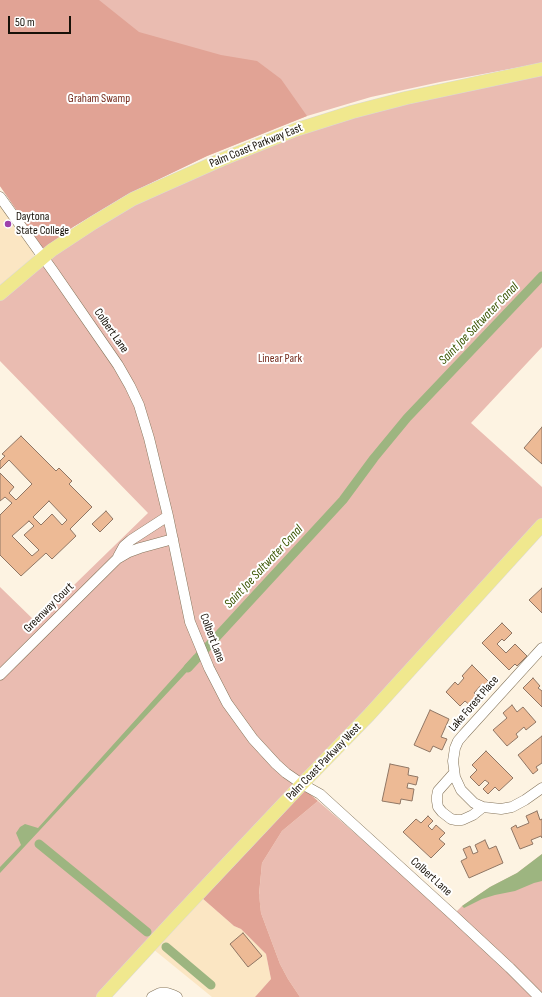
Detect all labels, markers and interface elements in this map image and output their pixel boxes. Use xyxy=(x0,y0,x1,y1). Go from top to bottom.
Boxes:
scale bar xyxy=(10,8,73,34)
text: 50 m xyxy=(15,15,35,30)
park label: Graham Swamp xyxy=(68,92,130,106)
street label: Palm Coast Parkway East xyxy=(207,121,305,171)
place label: Daytona State College xyxy=(16,210,69,238)
marker: Daytona State College xyxy=(3,219,13,229)
water label: Saint Joe Saltwater Canal xyxy=(436,280,522,368)
street label: Colbert Lane xyxy=(91,306,131,356)
park label: Linear Park xyxy=(258,352,302,366)
water label: Saint Joe Saltwater Canal xyxy=(221,522,307,612)
street label: Greenway Court xyxy=(21,580,77,636)
street label: Colbert Lane xyxy=(196,612,228,664)
street label: Lake Forest Place xyxy=(446,673,502,735)
street label: Palm Coast Parkway West xyxy=(283,720,365,804)
street label: Colbert Lane xyxy=(407,855,455,899)

